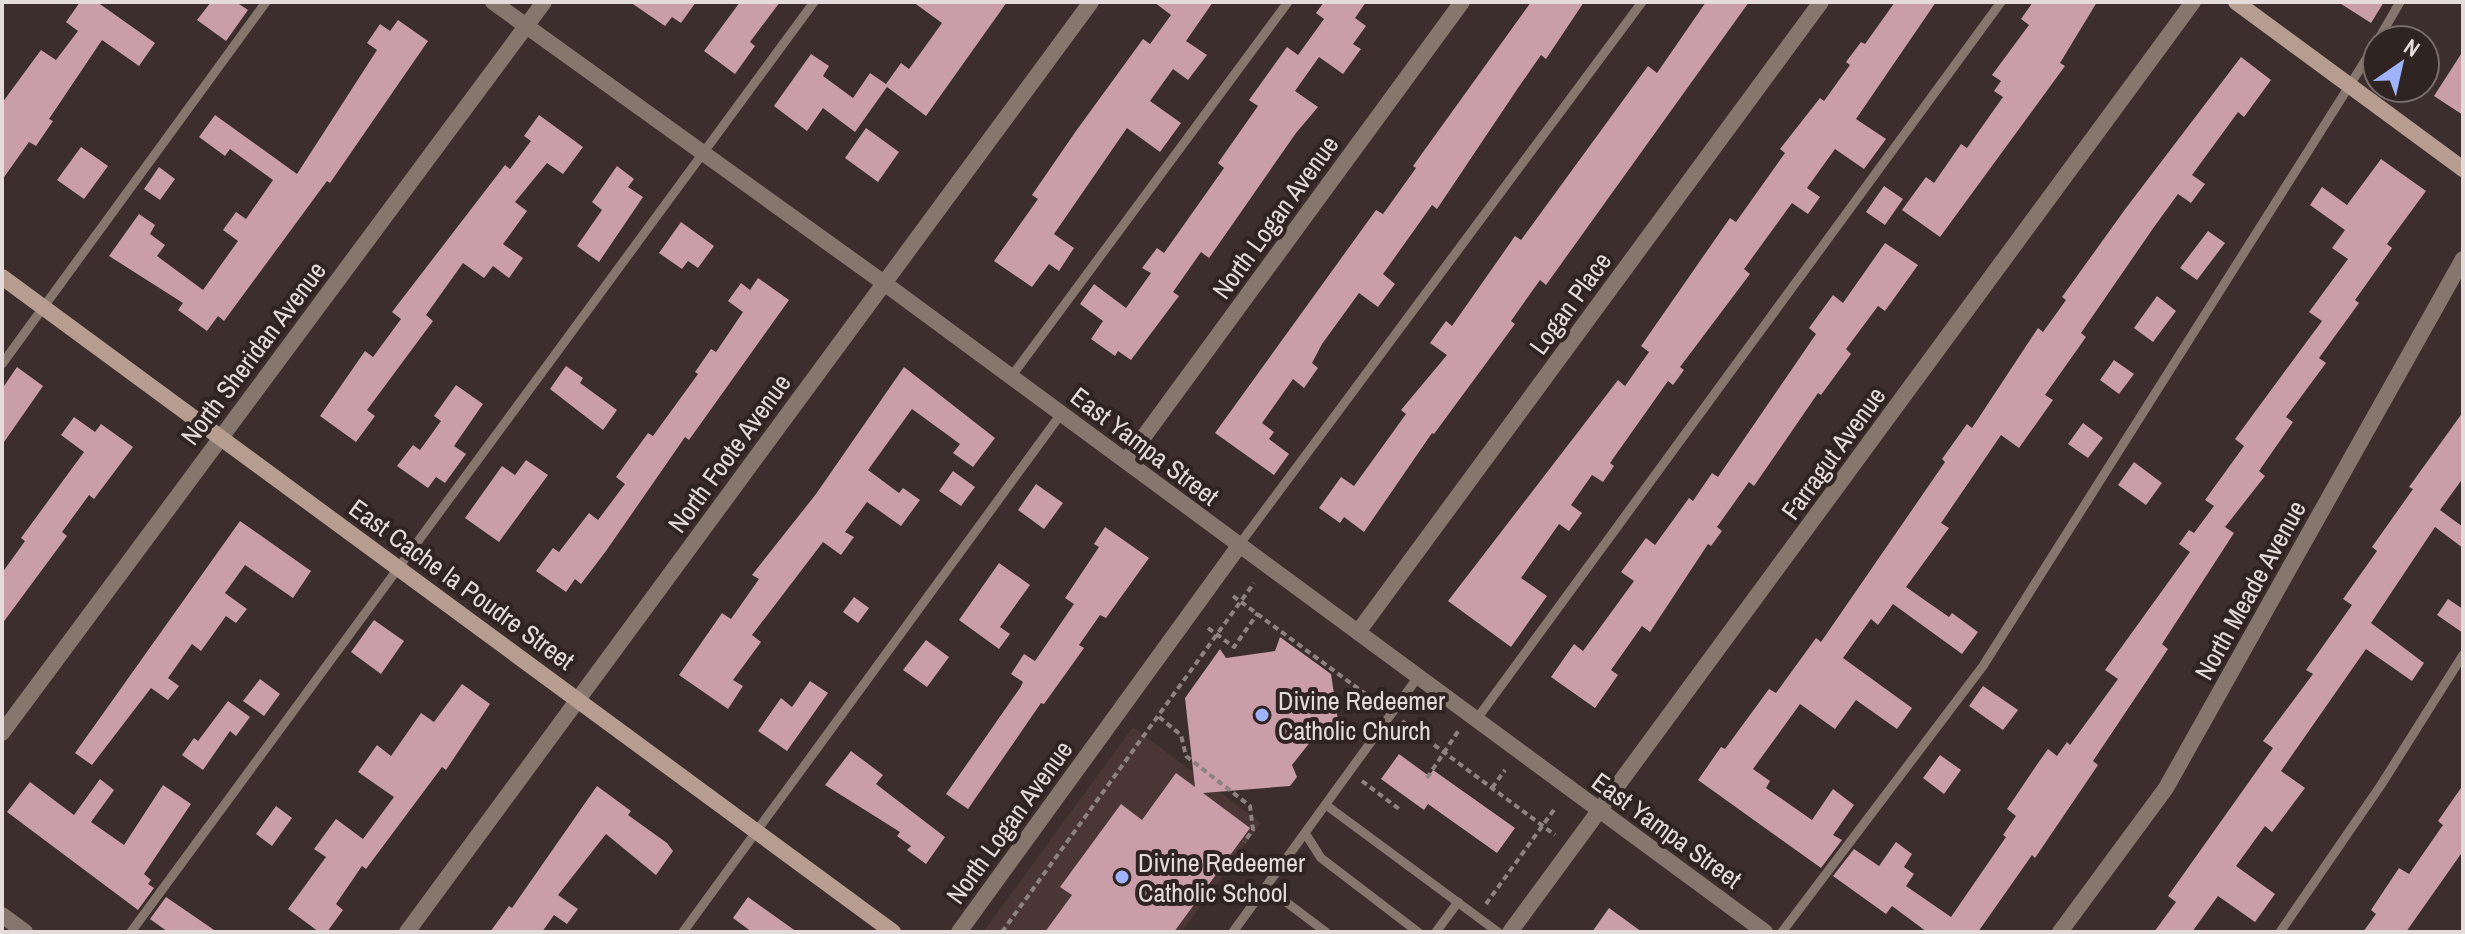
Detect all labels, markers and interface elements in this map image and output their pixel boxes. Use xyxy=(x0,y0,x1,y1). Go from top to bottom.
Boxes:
north arrow xyxy=(2361,24,2441,104)
text: N xyxy=(2398,31,2426,63)
street label: North Logan Avenue xyxy=(1204,128,1346,306)
street label: Logan Place xyxy=(1521,245,1619,361)
street label: North Sheridan Avenue xyxy=(172,254,334,452)
street label: North Foote Avenue xyxy=(660,367,798,539)
street label: East Yampa Street xyxy=(1064,379,1226,513)
street label: Farragut Avenue xyxy=(1773,380,1893,526)
street label: East Cache la Poudre Street xyxy=(342,490,582,678)
street label: North Meade Avenue xyxy=(2186,494,2314,686)
place label: Divine Redeemer Catholic Church xyxy=(1278,683,1445,748)
marker: Divine Redeemer Catholic Church xyxy=(1253,706,1271,724)
street label: North Logan Avenue xyxy=(938,733,1080,911)
street label: East Yampa Street xyxy=(1585,764,1749,896)
place label: Divine Redeemer Catholic School xyxy=(1138,845,1305,910)
marker: Divine Redeemer Catholic School xyxy=(1113,868,1131,886)

